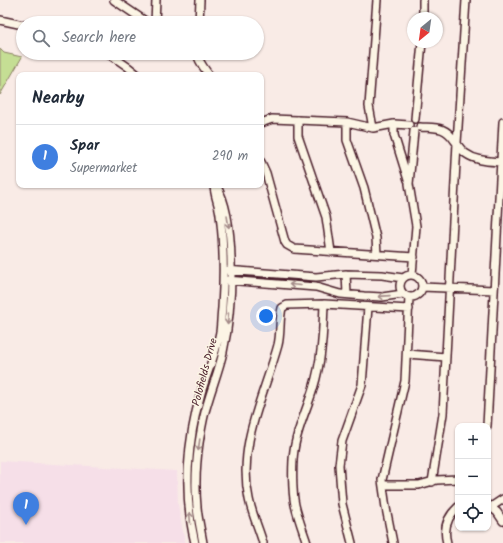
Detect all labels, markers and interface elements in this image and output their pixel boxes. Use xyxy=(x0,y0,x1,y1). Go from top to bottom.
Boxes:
north arrow xyxy=(407,12,443,48)
search box xyxy=(16,16,264,60)
text: Search here xyxy=(62,26,136,50)
icon: search xyxy=(30,27,52,49)
text: Nearby xyxy=(32,85,84,112)
text: Spar xyxy=(70,134,99,158)
text: 1 xyxy=(43,146,47,167)
text: 290 m xyxy=(212,146,248,167)
text: Supermarket xyxy=(70,158,137,179)
one-way arrow xyxy=(224,215,232,228)
one-way arrow xyxy=(289,281,302,289)
one-way arrow xyxy=(378,293,391,300)
your location xyxy=(256,306,276,326)
one-way arrow xyxy=(225,312,232,325)
street label: Polofields Drive xyxy=(187,336,223,408)
map controls xyxy=(455,423,491,531)
button: + xyxy=(455,423,491,459)
one-way arrow xyxy=(195,439,203,452)
button: − xyxy=(455,459,491,495)
pin: 1 xyxy=(13,492,39,525)
button: locate xyxy=(455,495,491,531)
one-way arrow xyxy=(186,512,194,525)

